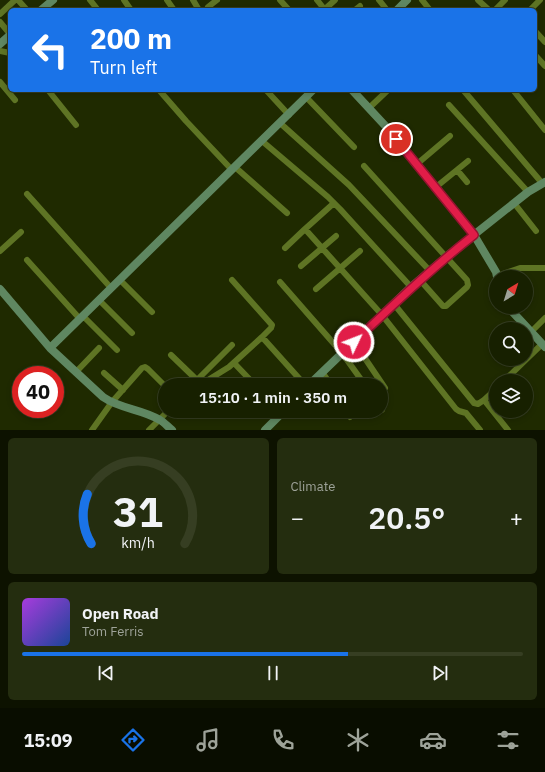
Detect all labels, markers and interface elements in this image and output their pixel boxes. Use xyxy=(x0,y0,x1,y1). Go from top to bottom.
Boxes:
text: 200 m xyxy=(90,20,172,57)
icon: left xyxy=(24,24,76,76)
text: Turn left xyxy=(90,56,158,79)
pin xyxy=(379,122,413,156)
icon: arrive xyxy=(385,128,407,150)
north arrow xyxy=(489,270,533,314)
map controls xyxy=(489,270,533,418)
position arrow xyxy=(333,321,375,363)
button: search xyxy=(489,322,533,366)
speed limit sign: 40 xyxy=(12,366,64,418)
button: layers xyxy=(489,374,533,418)
text: 15:10 · 1 min · 350 m xyxy=(199,388,347,407)
text: Climate xyxy=(291,478,335,495)
text: 31 xyxy=(113,484,163,538)
text: 20.5° xyxy=(368,498,445,537)
text: − xyxy=(291,503,304,532)
text: + xyxy=(510,503,523,532)
text: km/h xyxy=(121,533,155,552)
text: Open Road xyxy=(82,604,159,623)
text: Tom Ferris xyxy=(82,623,144,640)
icon: previous xyxy=(95,662,117,684)
icon: pause xyxy=(262,662,284,684)
icon: next xyxy=(429,662,451,684)
icon: directions xyxy=(119,726,147,754)
icon: music xyxy=(194,726,222,754)
icon: phone xyxy=(269,726,297,754)
icon: climate xyxy=(344,726,372,754)
icon: car xyxy=(419,726,447,754)
icon: filters xyxy=(494,726,522,754)
text: 15:09 xyxy=(23,729,73,752)

